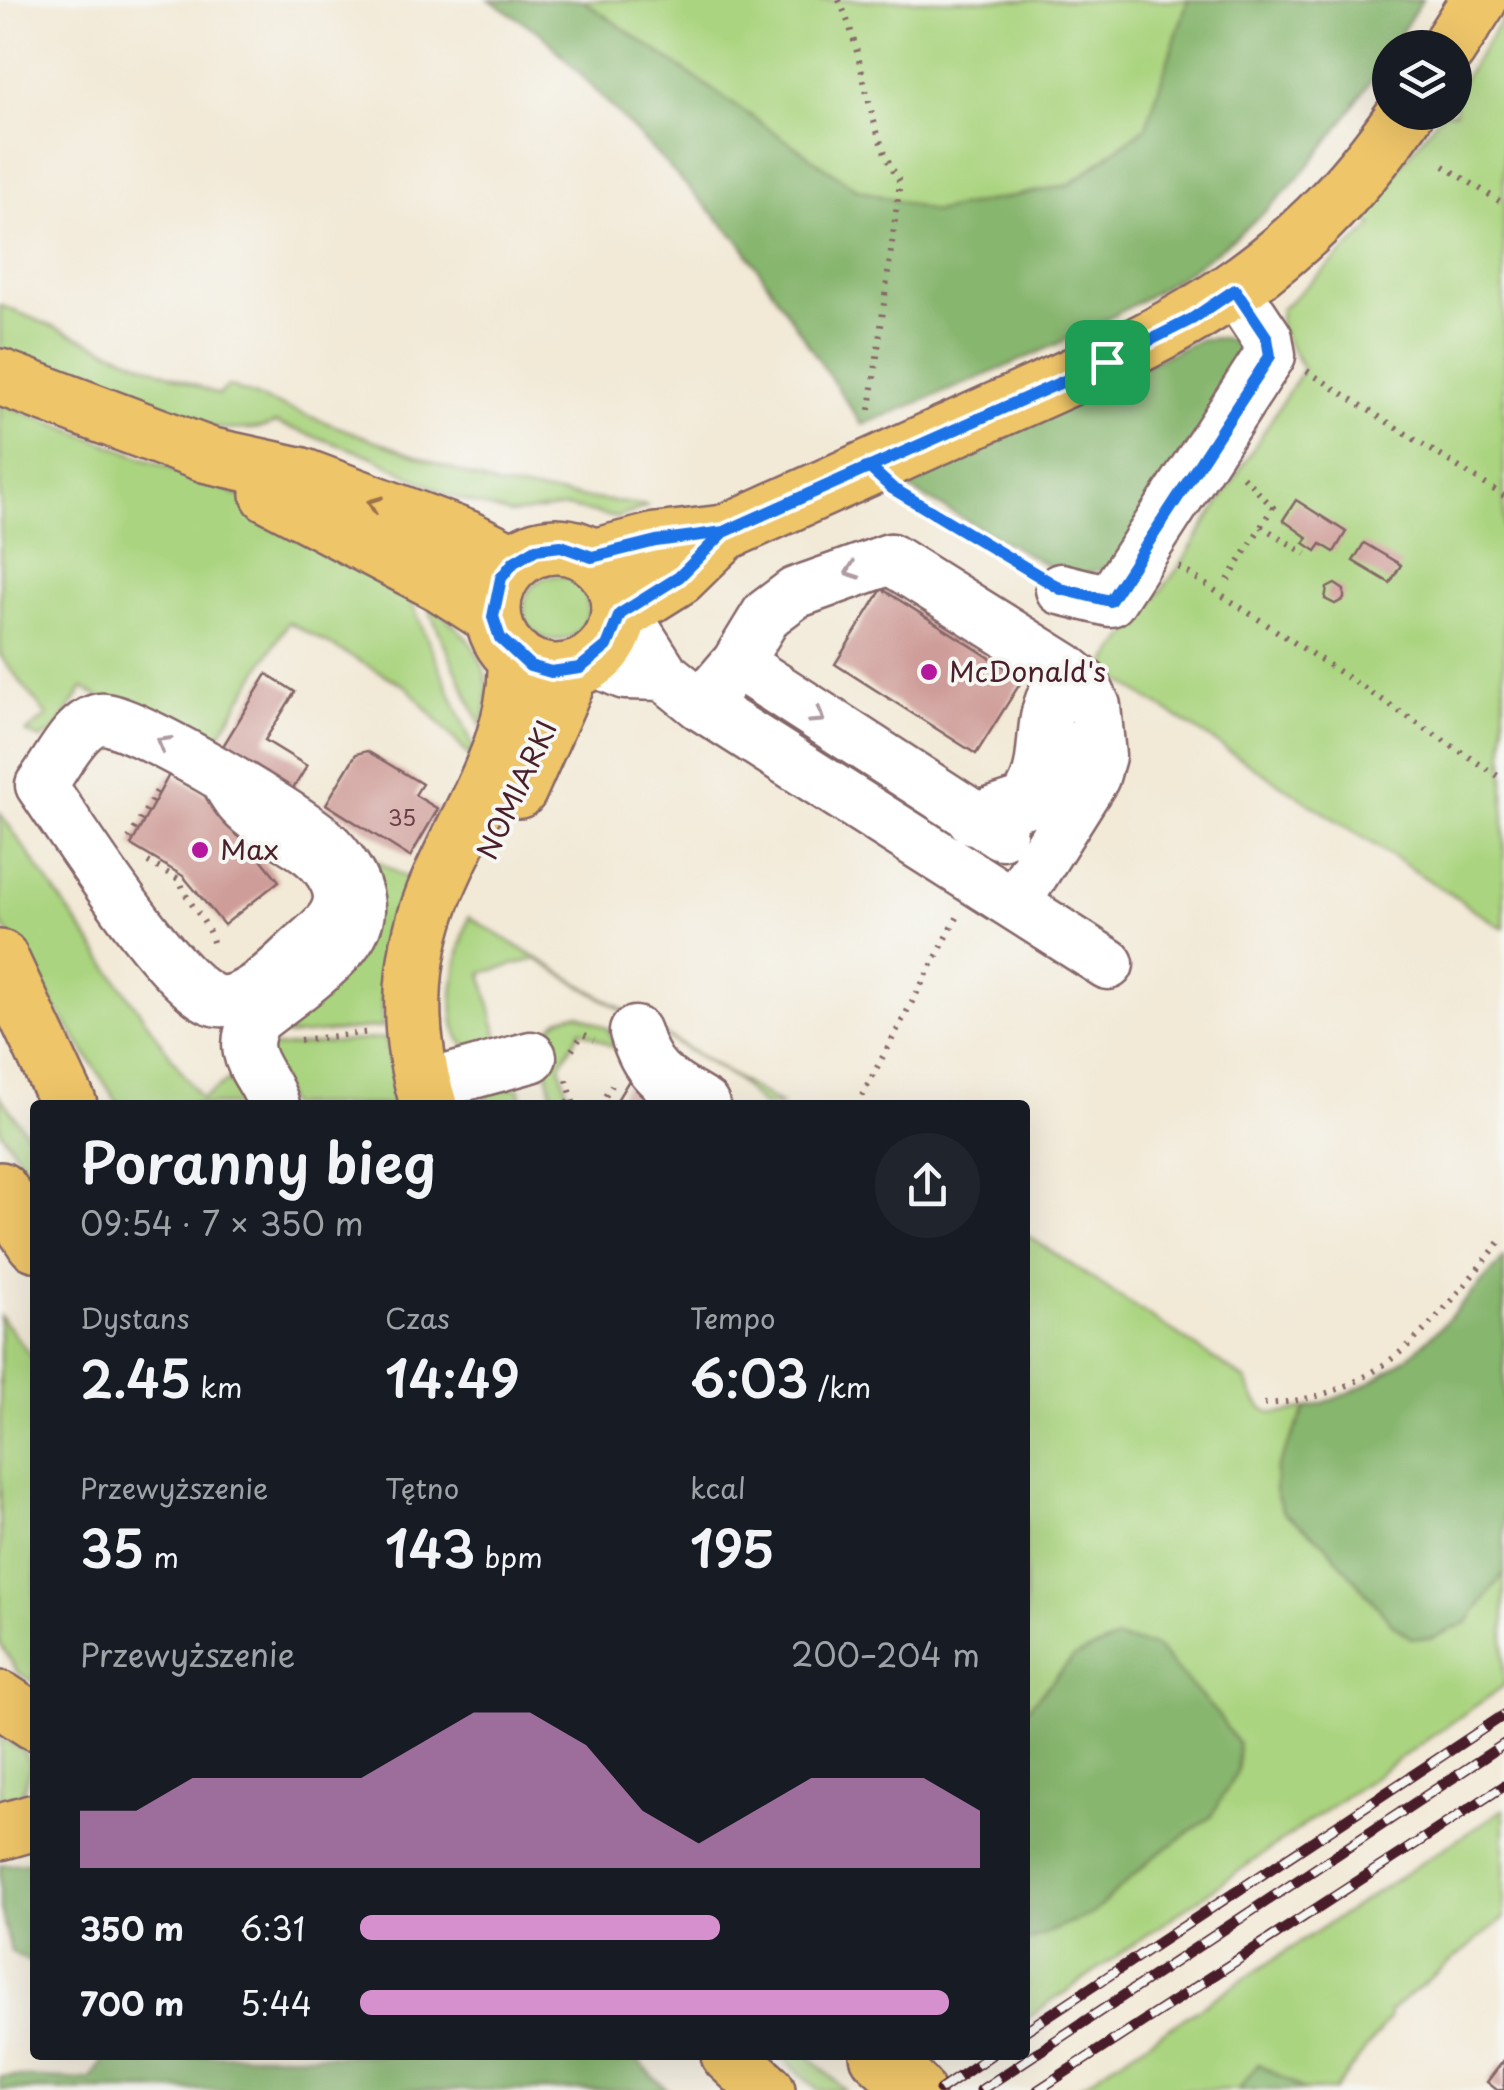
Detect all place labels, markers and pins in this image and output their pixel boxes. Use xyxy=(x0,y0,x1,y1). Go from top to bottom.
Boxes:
pin xyxy=(1065,320,1150,405)
place label: McDonald's xyxy=(949,649,1106,692)
marker: McDonald's xyxy=(918,661,940,683)
place label: Max xyxy=(220,827,279,870)
marker: Max xyxy=(189,839,211,861)

